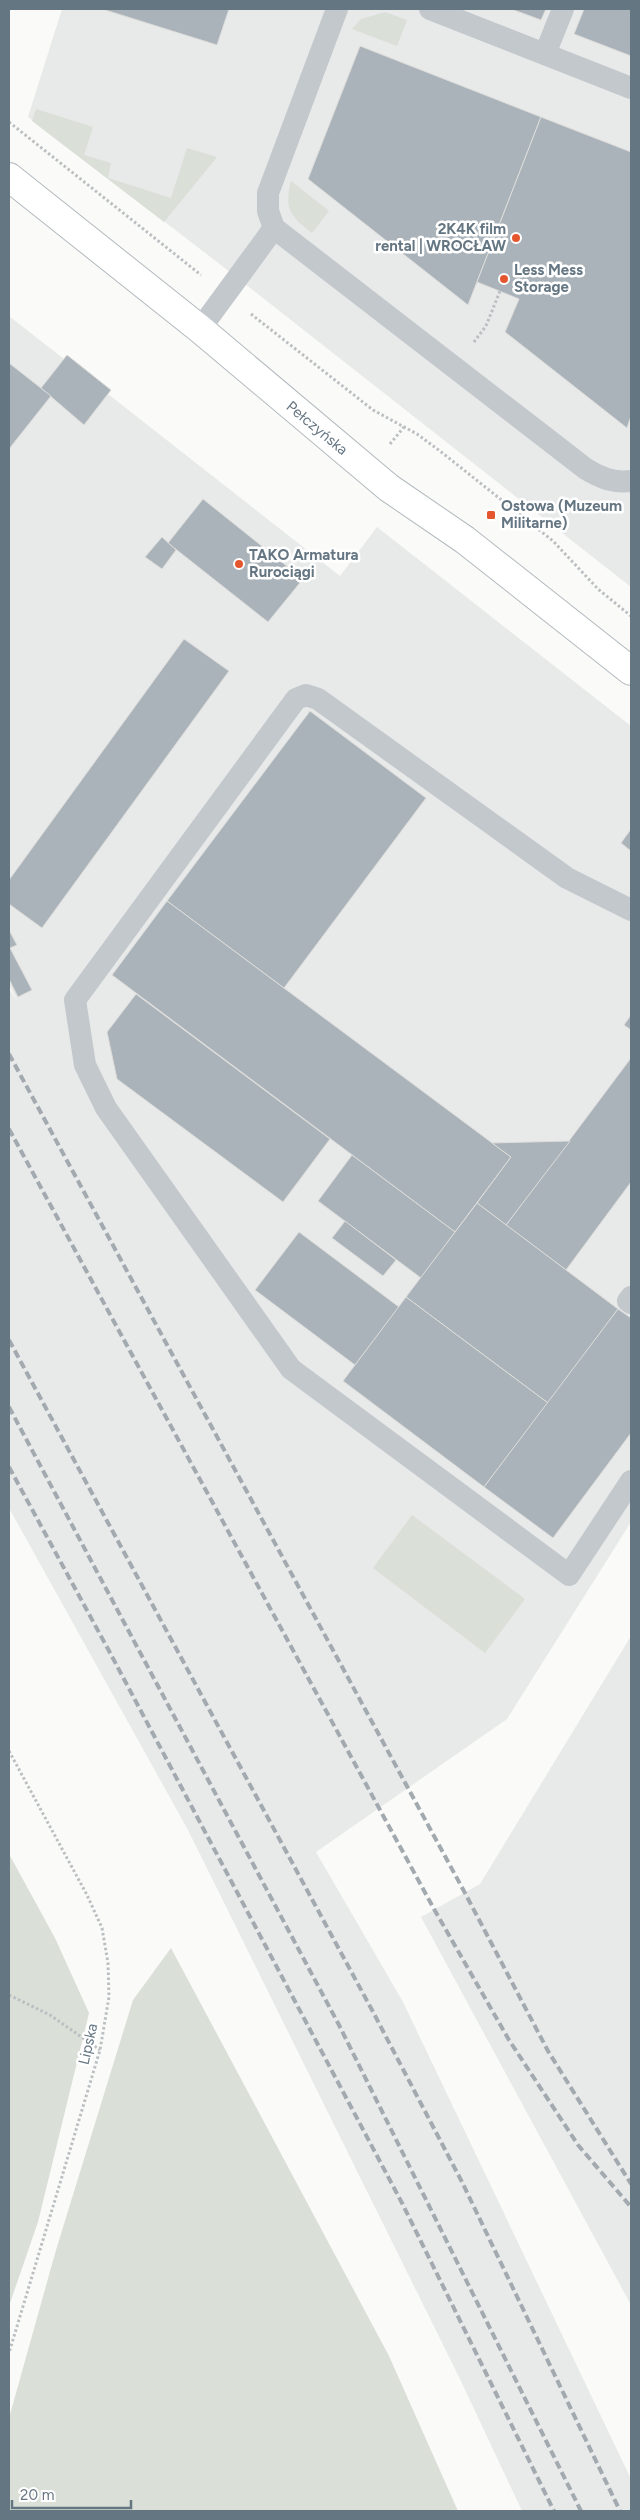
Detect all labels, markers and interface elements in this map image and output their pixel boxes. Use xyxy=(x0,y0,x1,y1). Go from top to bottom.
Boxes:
place label: 2K4K film rental | WROCŁAW xyxy=(375,220,506,255)
marker: 2K4K film rental | WROCŁAW xyxy=(510,232,522,244)
place label: Less Mess Storage xyxy=(514,261,583,296)
marker: Less Mess Storage xyxy=(498,273,510,285)
street label: Pełczyńska xyxy=(283,397,351,459)
place label: Ostowa (Muzeum Militarne) xyxy=(501,497,622,532)
marker: Ostowa (Muzeum Militarne) xyxy=(485,509,497,521)
place label: TAKO Armatura Rurociągi xyxy=(249,546,359,581)
marker: TAKO Armatura Rurociągi xyxy=(233,558,245,570)
street label: Lipska xyxy=(75,2022,101,2066)
scale bar xyxy=(12,2478,131,2510)
text: 20 m xyxy=(20,2486,54,2504)

